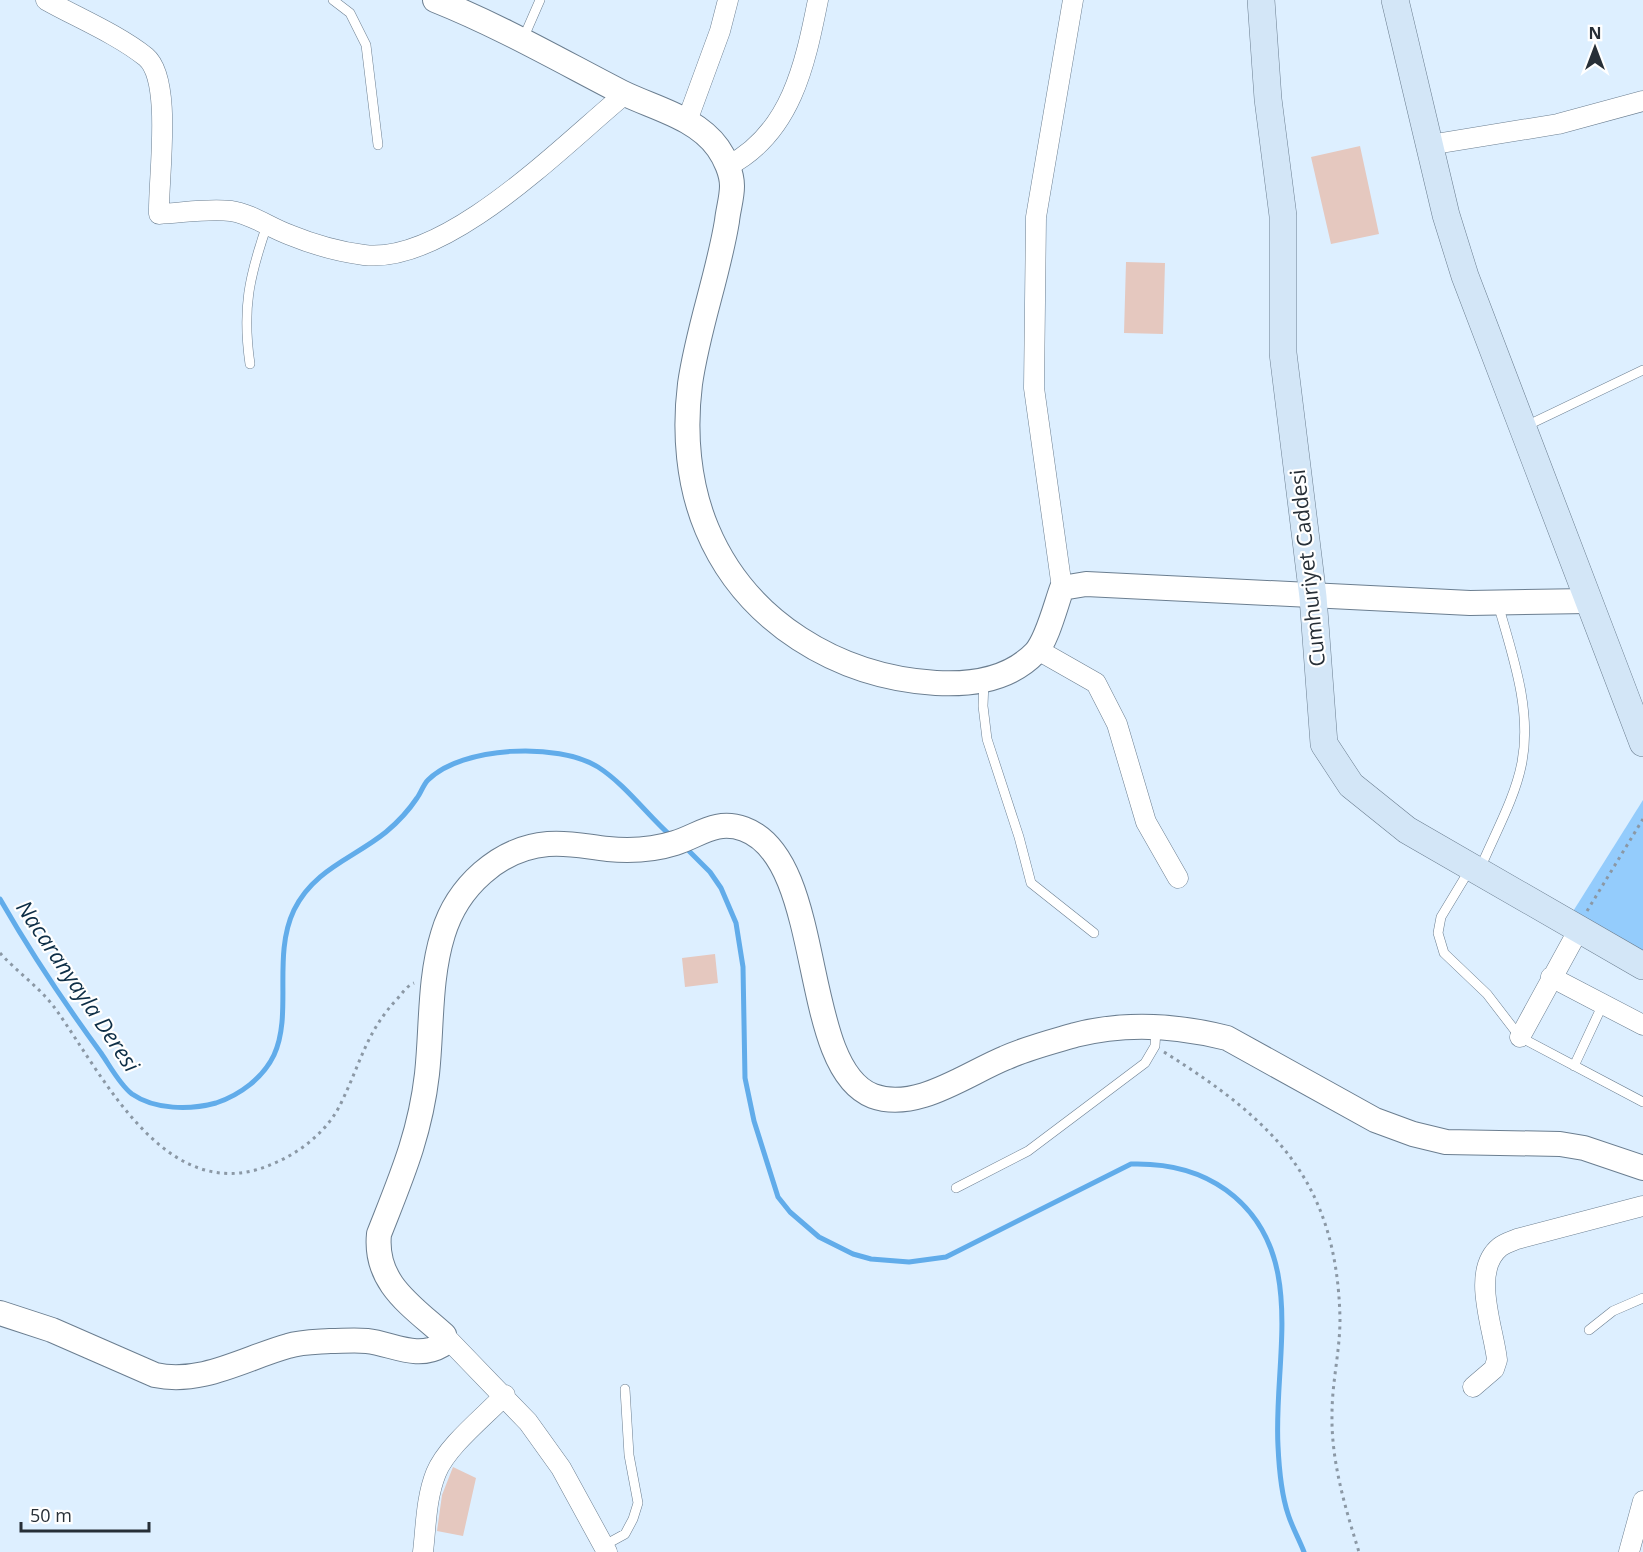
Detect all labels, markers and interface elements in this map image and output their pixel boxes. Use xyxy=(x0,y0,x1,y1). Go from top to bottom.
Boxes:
north arrow xyxy=(1565,18,1625,78)
text: N xyxy=(1588,22,1602,44)
street label: Cumhuriyet Caddesi xyxy=(1283,468,1331,668)
water label: Nacaranyayla Deresi xyxy=(10,894,148,1077)
scale bar xyxy=(21,1495,148,1533)
text: 50 m xyxy=(30,1503,72,1527)

